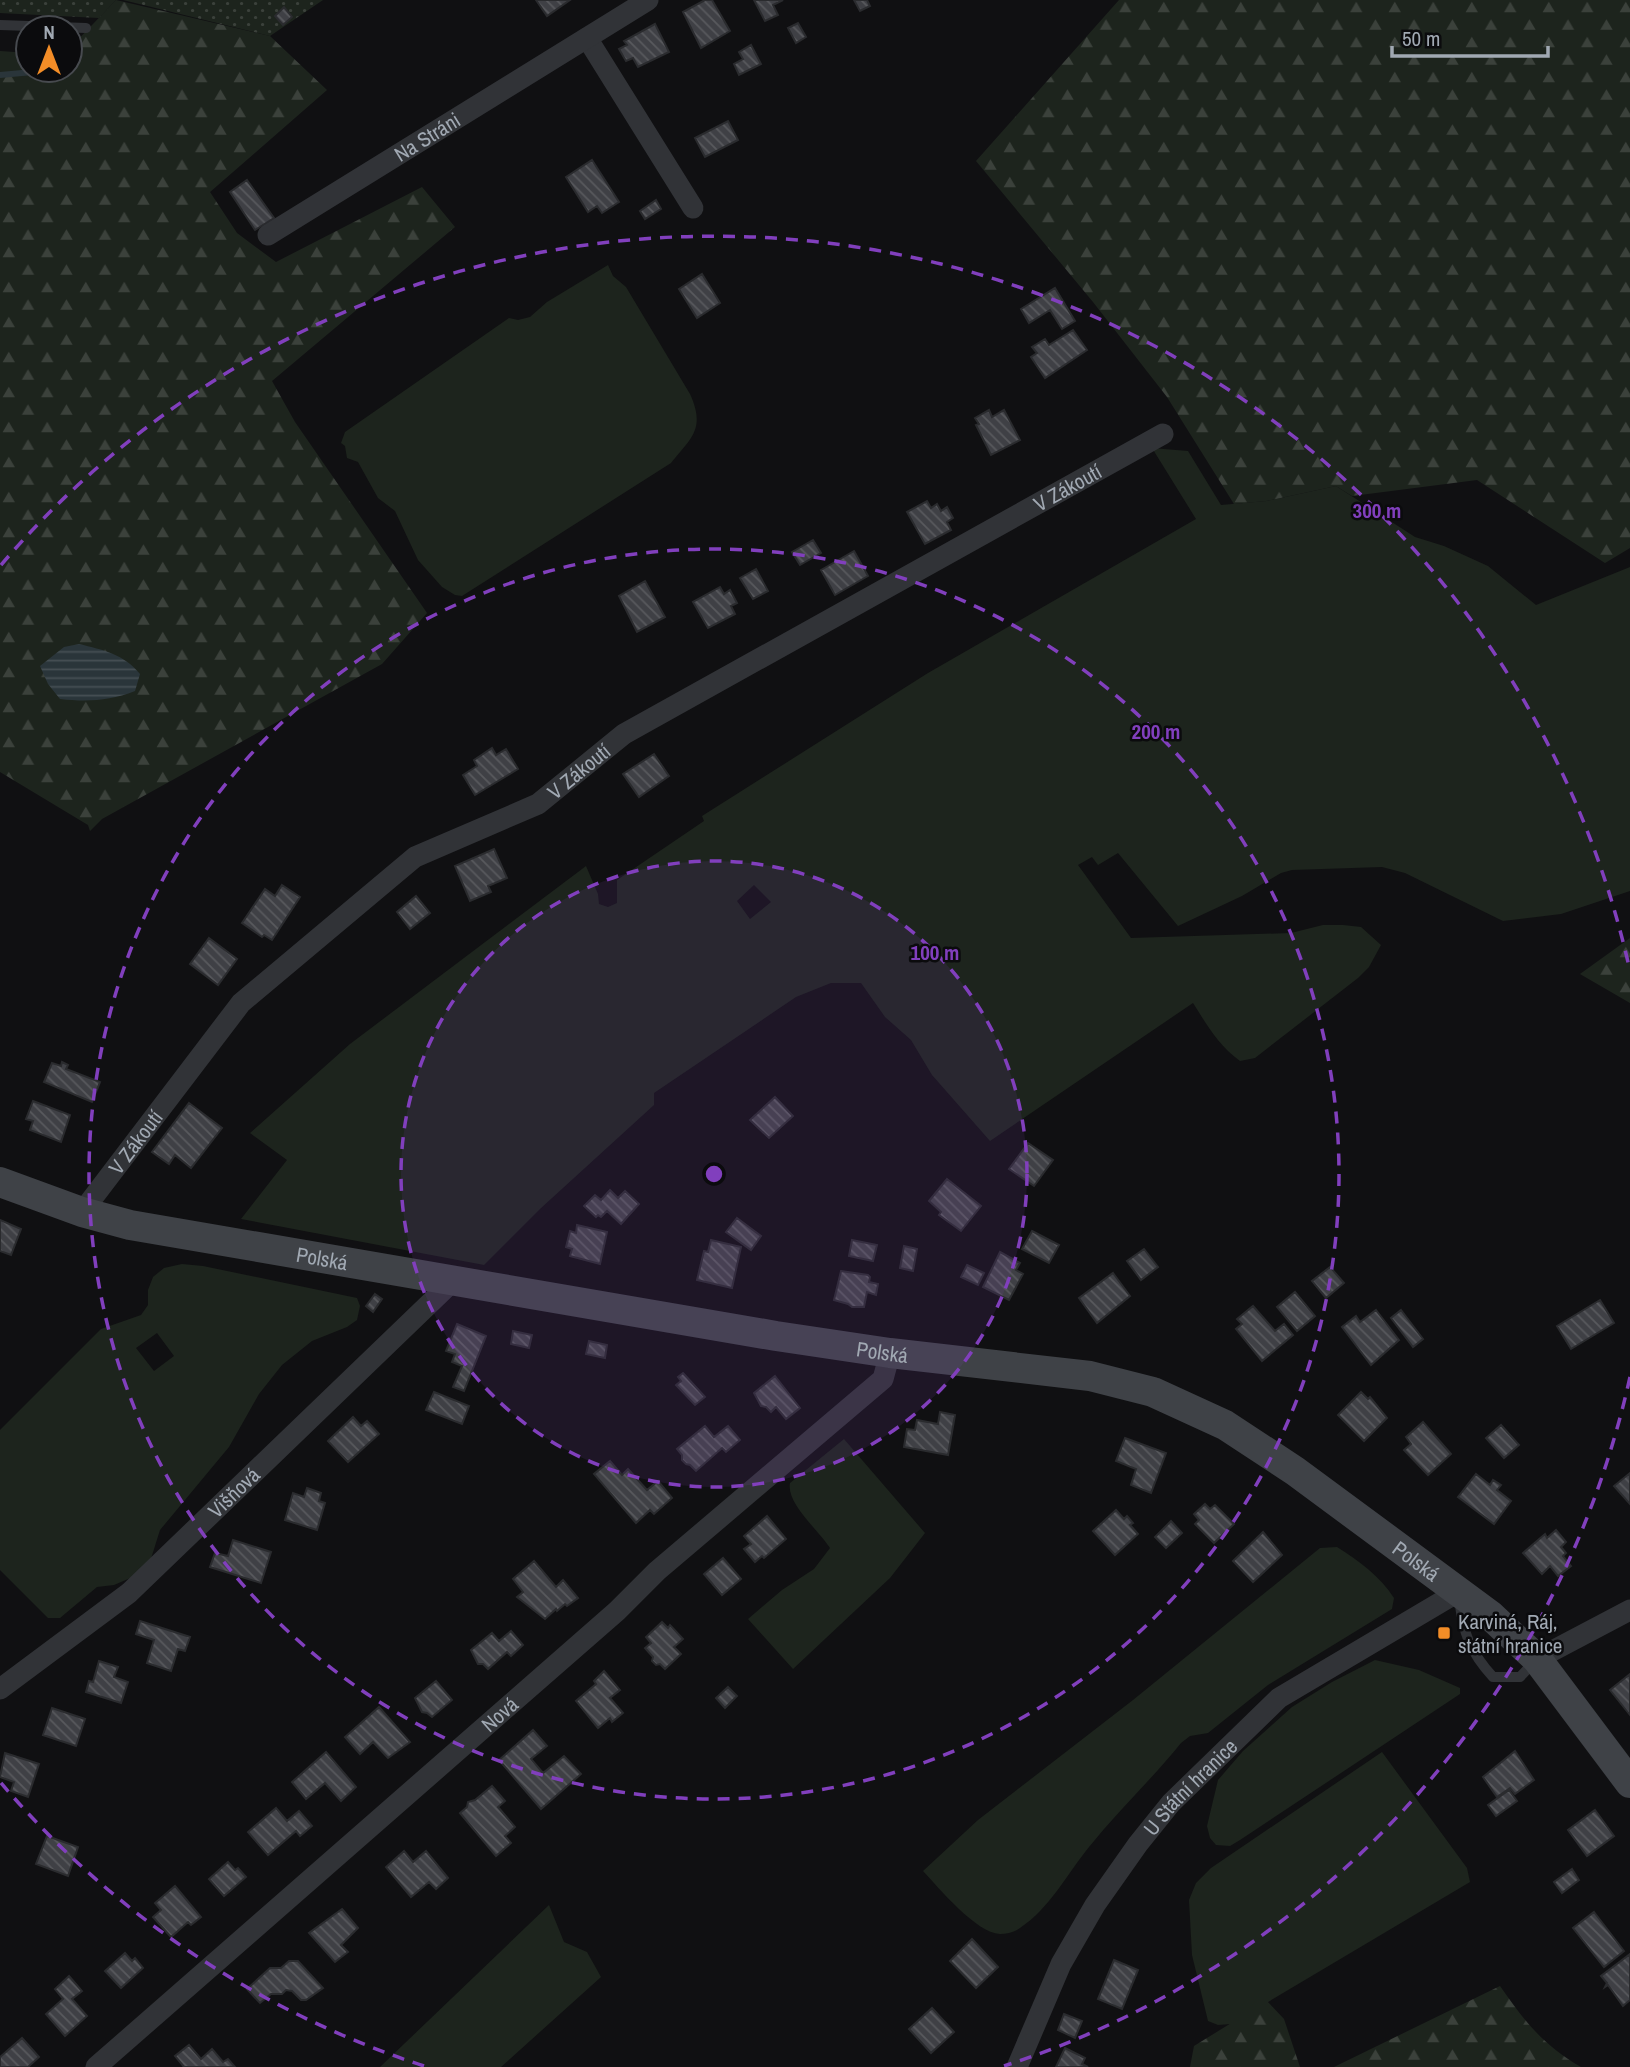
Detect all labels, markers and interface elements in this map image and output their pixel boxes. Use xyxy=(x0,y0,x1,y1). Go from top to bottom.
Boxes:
north arrow xyxy=(14,14,84,84)
scale bar xyxy=(1392,14,1548,58)
text: N xyxy=(43,19,55,45)
text: 50 m xyxy=(1402,24,1440,53)
street label: Na Stráni xyxy=(388,105,466,168)
street label: V Zákoutí xyxy=(1028,457,1107,518)
text: 300 m xyxy=(1353,496,1401,525)
text: 200 m xyxy=(1132,717,1180,746)
street label: V Zákoutí xyxy=(541,736,617,806)
text: 100 m xyxy=(911,938,959,967)
street label: V Zákoutí xyxy=(101,1104,169,1180)
centre of rings xyxy=(702,1162,726,1186)
street label: Polská xyxy=(294,1239,351,1277)
street label: Polská xyxy=(855,1334,910,1370)
street label: Višňová xyxy=(201,1460,266,1524)
street label: Polská xyxy=(1387,1534,1446,1588)
place label: Karviná, Ráj, státní hranice xyxy=(1458,1607,1562,1660)
marker: Karviná, Ráj, státní hranice xyxy=(1436,1625,1452,1641)
street label: Nová xyxy=(475,1690,524,1738)
street label: U Státní hranice xyxy=(1136,1732,1243,1841)

